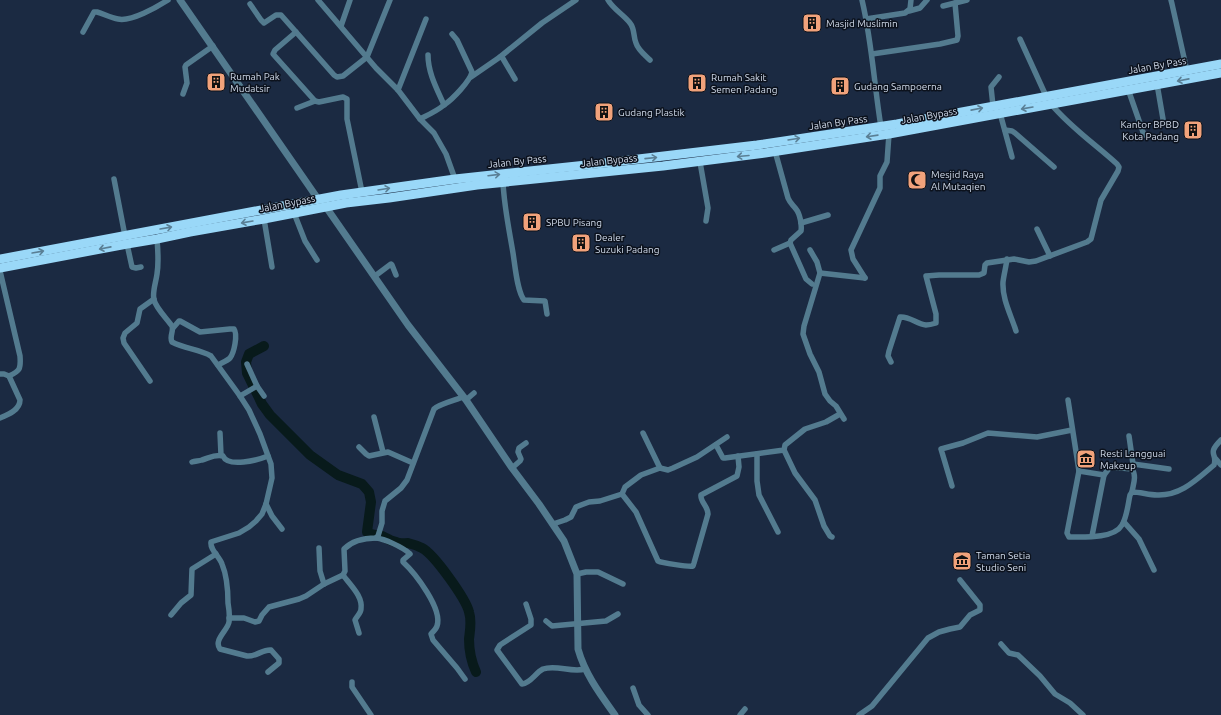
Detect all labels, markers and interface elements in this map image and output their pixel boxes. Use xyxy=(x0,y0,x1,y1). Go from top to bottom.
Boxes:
building icon: Masjid Muslimin xyxy=(801,12,823,34)
place label: Masjid Muslimin xyxy=(826,18,898,29)
street label: Jalan By Pass xyxy=(1127,55,1187,76)
building icon: Rumah Pak Mudatsir xyxy=(205,71,227,93)
place label: Rumah Pak Mudatsir xyxy=(230,71,280,94)
building icon: Rumah Sakit Semen Padang xyxy=(686,72,708,94)
place label: Rumah Sakit Semen Padang xyxy=(711,72,777,95)
building icon: Gudang Sampoerna xyxy=(829,75,851,97)
one-way arrow xyxy=(1176,76,1189,84)
place label: Gudang Sampoerna xyxy=(854,81,942,92)
building icon: Gudang Plastik xyxy=(593,101,615,123)
street label: Jalan Bypass xyxy=(900,105,958,126)
one-way arrow xyxy=(970,105,983,113)
one-way arrow xyxy=(1021,105,1034,113)
place label: Gudang Plastik xyxy=(618,107,685,118)
street label: Jalan By Pass xyxy=(808,113,868,132)
place label: Kantor BPBD Kota Padang xyxy=(1120,119,1179,142)
building icon: Kantor BPBD Kota Padang xyxy=(1182,119,1204,141)
one-way arrow xyxy=(866,132,879,140)
one-way arrow xyxy=(787,135,800,143)
street label: Jalan Bypass xyxy=(580,152,638,169)
one-way arrow xyxy=(737,152,750,159)
street label: Jalan By Pass xyxy=(487,153,547,170)
one-way arrow xyxy=(644,154,657,162)
mosque icon: Mesjid Raya Al Mutaqien xyxy=(906,169,928,191)
place label: Mesjid Raya Al Mutaqien xyxy=(931,169,985,192)
one-way arrow xyxy=(487,171,500,179)
one-way arrow xyxy=(378,185,391,193)
street label: Jalan Bypass xyxy=(258,193,316,214)
building icon: SPBU Pisang xyxy=(521,211,543,233)
place label: SPBU Pisang xyxy=(546,217,602,228)
one-way arrow xyxy=(241,218,254,226)
one-way arrow xyxy=(159,224,172,232)
building icon: Dealer Suzuki Padang xyxy=(570,232,592,254)
place label: Dealer Suzuki Padang xyxy=(595,232,660,255)
one-way arrow xyxy=(99,244,112,252)
one-way arrow xyxy=(31,248,44,256)
museum icon: Resti Langguai Makeup xyxy=(1075,448,1097,470)
place label: Resti Langguai Makeup xyxy=(1100,448,1165,471)
museum icon: Taman Setia Studio Seni xyxy=(951,550,973,572)
place label: Taman Setia Studio Seni xyxy=(976,550,1030,573)

